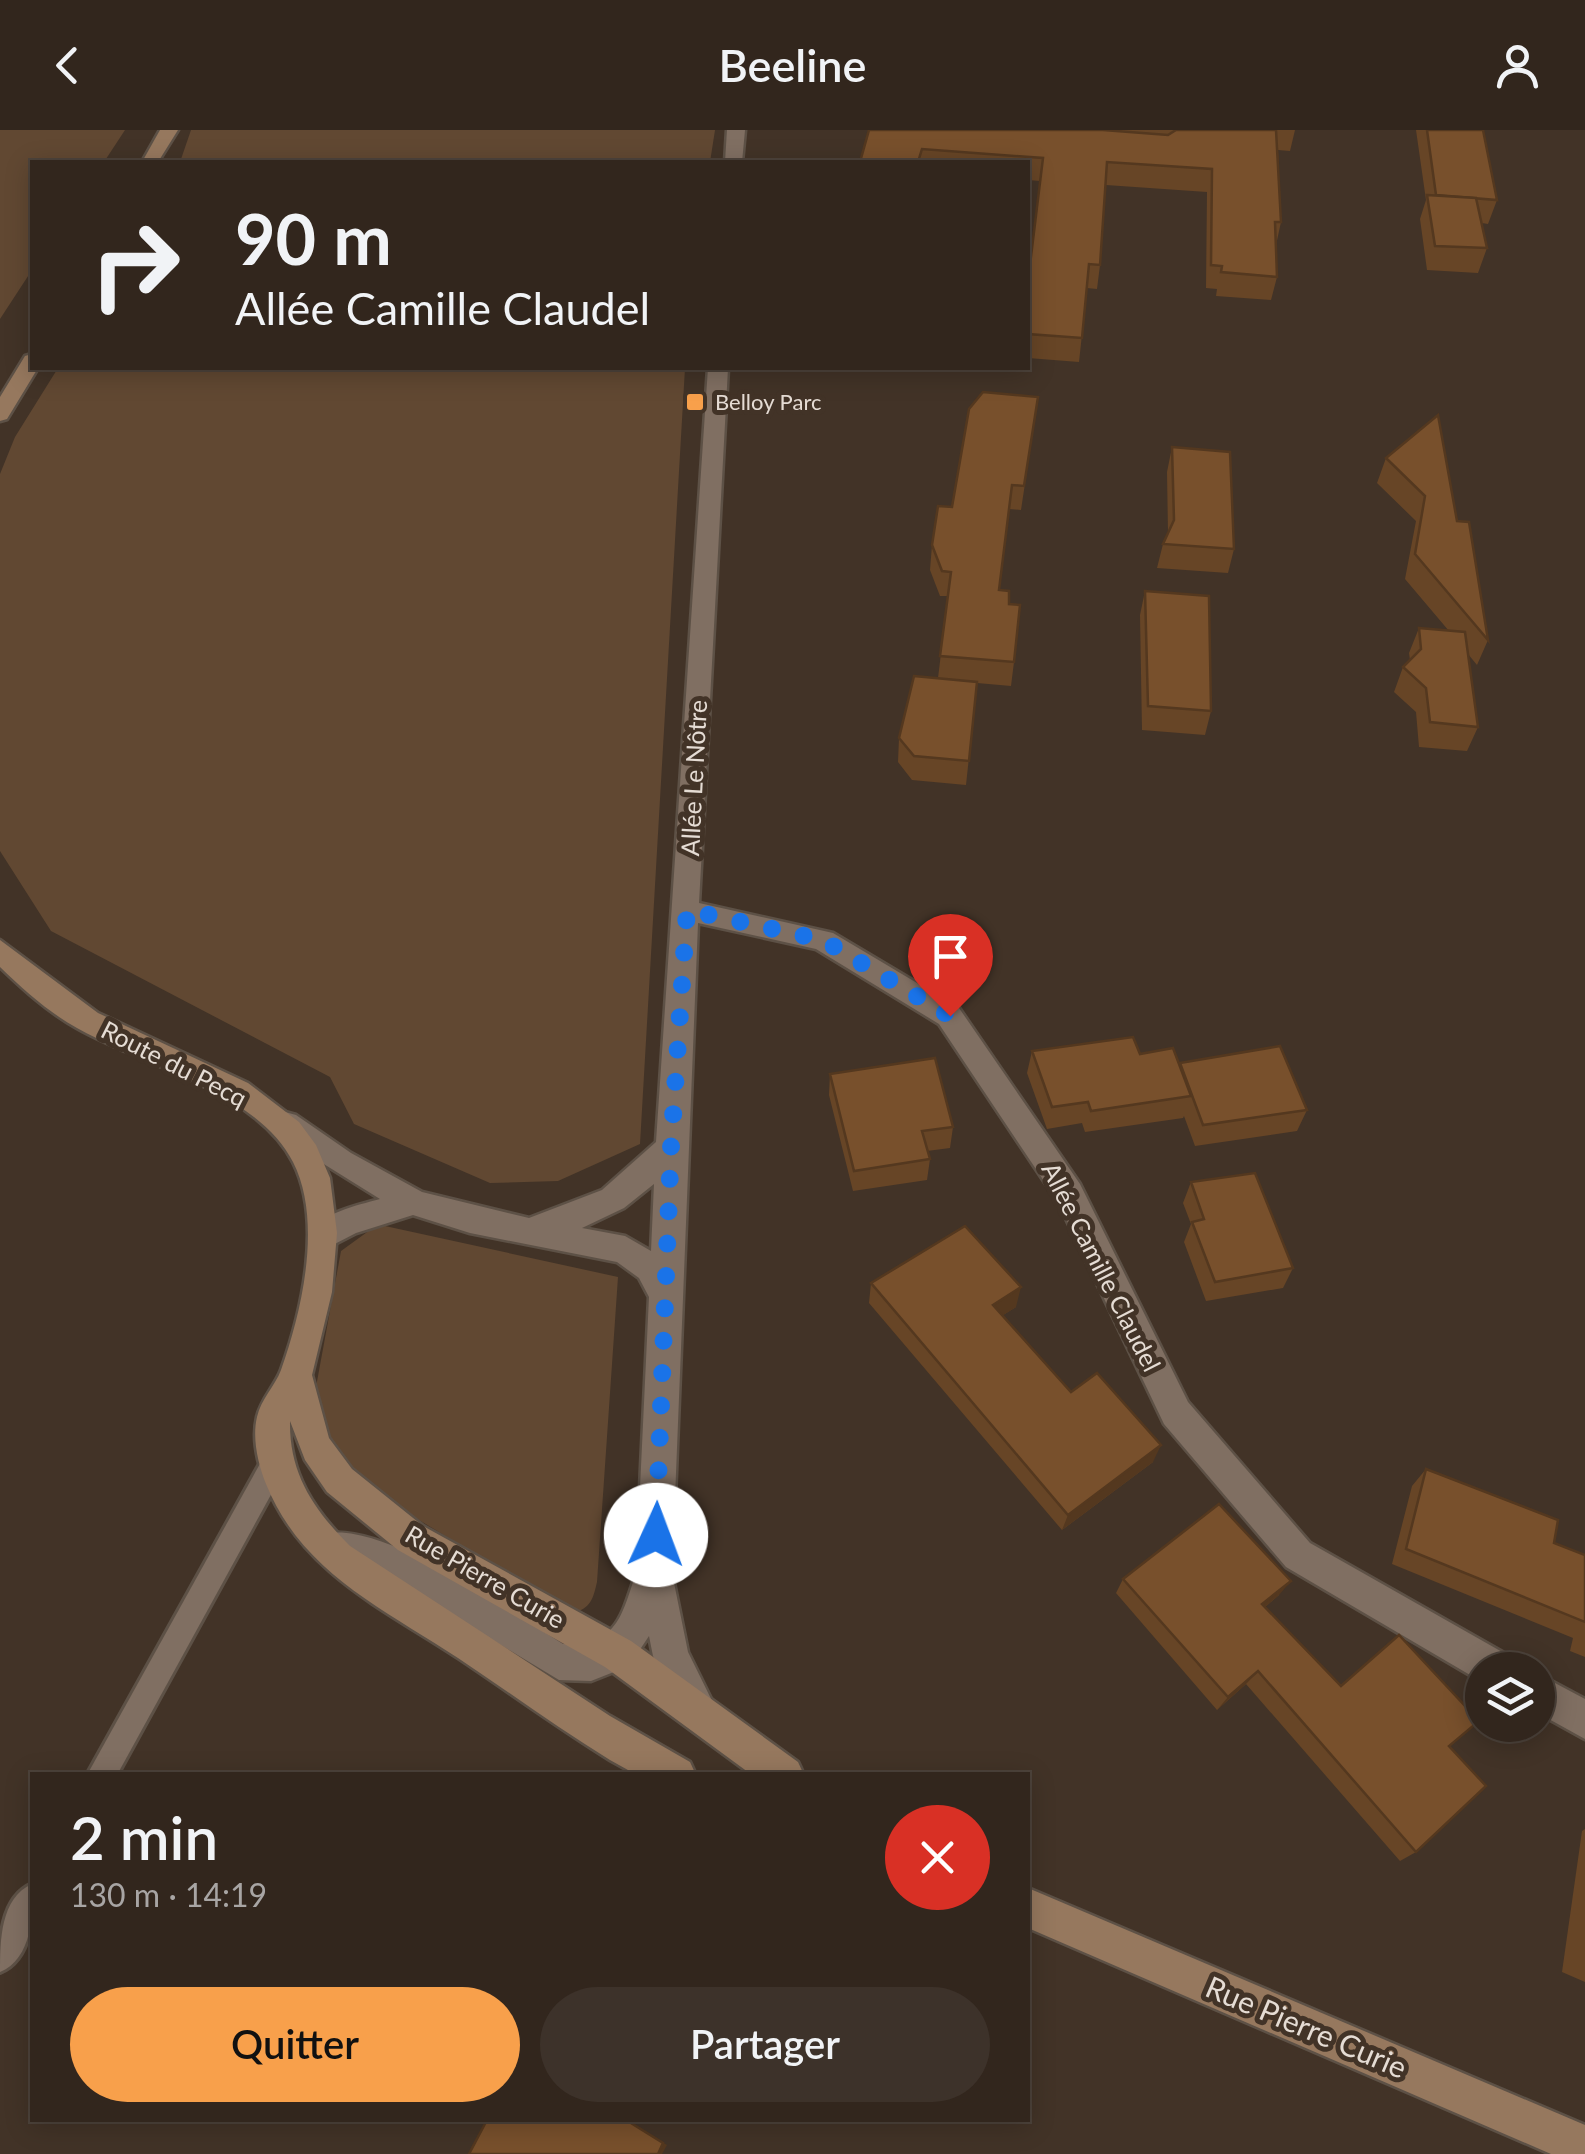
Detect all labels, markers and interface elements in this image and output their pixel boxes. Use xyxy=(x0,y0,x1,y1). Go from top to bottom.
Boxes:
icon: back xyxy=(40,38,95,93)
text: Beeline xyxy=(718,38,867,92)
icon: person xyxy=(1490,38,1545,93)
text: 90 m xyxy=(235,196,392,280)
icon: right xyxy=(70,200,200,330)
text: Allée Camille Claudel xyxy=(235,281,650,335)
place label: Belloy Parc xyxy=(715,388,821,415)
marker: Belloy Parc xyxy=(684,391,706,413)
street label: Allée Le Nôtre xyxy=(674,699,712,857)
pin xyxy=(908,914,993,1017)
icon: arrive xyxy=(923,929,978,984)
street label: Route du Pecq xyxy=(97,1014,252,1113)
street label: Allée Camille Claudel xyxy=(1036,1157,1168,1376)
position arrow xyxy=(604,1483,708,1587)
street label: Rue Pierre Curie xyxy=(401,1518,570,1634)
map controls xyxy=(1465,1652,1555,1742)
button: layers xyxy=(1465,1652,1555,1742)
text: 2 min xyxy=(70,1801,218,1873)
button: close xyxy=(885,1805,990,1910)
text: 130 m · 14:19 xyxy=(70,1875,267,1914)
street label: Rue Pierre Curie xyxy=(1201,1968,1413,2085)
button: Quitter xyxy=(70,1987,520,2102)
button: Partager xyxy=(540,1987,990,2102)

